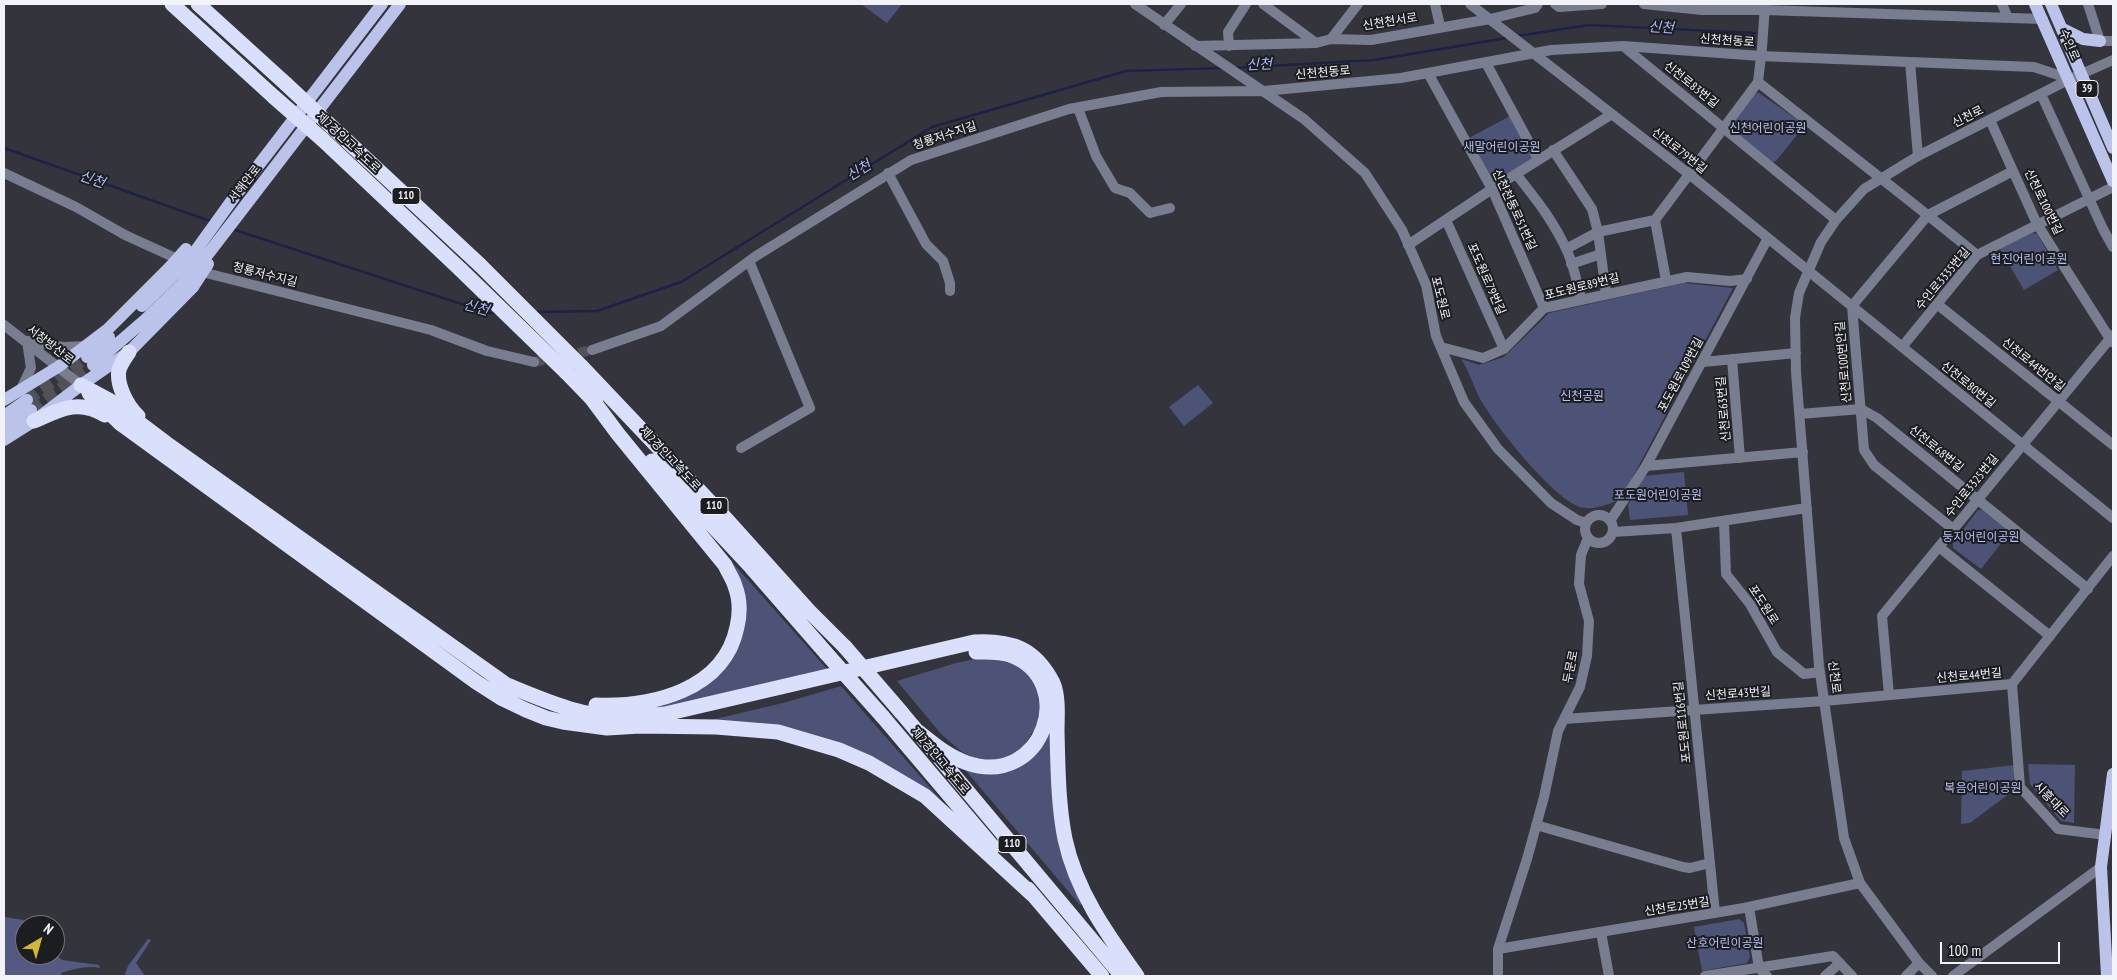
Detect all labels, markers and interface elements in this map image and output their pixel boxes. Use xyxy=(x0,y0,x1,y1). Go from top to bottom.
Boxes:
street label: 신천천서로 xyxy=(1362,11,1418,33)
water label: 신천 xyxy=(1648,19,1674,37)
street label: 수인로 xyxy=(2056,27,2082,63)
street label: 신천천동로 xyxy=(1699,32,1755,50)
water label: 신천 xyxy=(1246,56,1272,74)
street label: 신천로83번길 xyxy=(1661,59,1721,111)
street label: 신천천동로 xyxy=(1295,63,1351,83)
road number: 39 xyxy=(2076,80,2098,98)
street label: 신천로 xyxy=(1950,103,1986,131)
street label: 제2경인고속도로 xyxy=(313,110,383,176)
street label: 청룡저수지길 xyxy=(911,119,979,153)
park label: 신천어린이공원 xyxy=(1729,122,1807,136)
street label: 신천로79번길 xyxy=(1649,125,1709,177)
park label: 새말어린이공원 xyxy=(1463,141,1541,155)
water label: 신천 xyxy=(844,157,874,185)
street label: 서해안로 xyxy=(226,162,264,206)
street label: 신천천동로51번길 xyxy=(1489,167,1539,253)
street label: 신천로100번길 xyxy=(2021,167,2065,237)
water label: 신천 xyxy=(77,168,107,192)
road number: 110 xyxy=(392,188,420,205)
street label: 포도원로79번길 xyxy=(1464,241,1508,317)
street label: 수인로3335번길 xyxy=(1913,245,1973,313)
park label: 현진어린이공원 xyxy=(1990,253,2068,267)
street label: 청룡저수지길 xyxy=(231,260,299,290)
street label: 포도원로89번길 xyxy=(1543,271,1621,303)
street label: 포도원로 xyxy=(1428,275,1452,321)
water label: 신천 xyxy=(461,297,491,319)
street label: 신천로100번안길 xyxy=(1833,320,1855,404)
street label: 서창방산로 xyxy=(24,322,76,368)
street label: 포도원로109번길 xyxy=(1655,335,1707,415)
street label: 신천로44번안길 xyxy=(1999,335,2067,395)
street label: 신천로80번길 xyxy=(1938,359,1998,411)
street label: 신천로63번길 xyxy=(1714,375,1734,443)
park label: 신천공원 xyxy=(1560,390,1604,404)
street label: 신천로68번길 xyxy=(1906,423,1966,475)
street label: 제2경인고속도로 xyxy=(637,424,703,494)
street label: 수인로3325번길 xyxy=(1942,452,2002,520)
park label: 포도원어린이공원 xyxy=(1614,489,1702,503)
road number: 110 xyxy=(700,498,728,514)
park label: 둥지어린이공원 xyxy=(1942,531,2020,545)
street label: 포도원로 xyxy=(1745,583,1781,627)
street label: 두문로 xyxy=(1561,649,1581,685)
street label: 신천로 xyxy=(1825,660,1843,694)
street label: 신천로44번길 xyxy=(1935,666,2003,686)
street label: 포도원로116번길 xyxy=(1672,680,1694,764)
street label: 신천로43번길 xyxy=(1705,685,1771,703)
street label: 제2경인고속도로 xyxy=(908,725,972,797)
street label: 시흥대로 xyxy=(2030,779,2072,821)
park label: 복음어린이공원 xyxy=(1944,782,2022,796)
road number: 110 xyxy=(998,836,1026,852)
street label: 신천로25번길 xyxy=(1643,895,1711,919)
north arrow xyxy=(15,915,65,965)
text: N xyxy=(40,920,57,938)
scale bar xyxy=(1942,932,2062,964)
park label: 산호어린이공원 xyxy=(1686,937,1764,951)
text: 100 m xyxy=(1948,941,1981,960)

